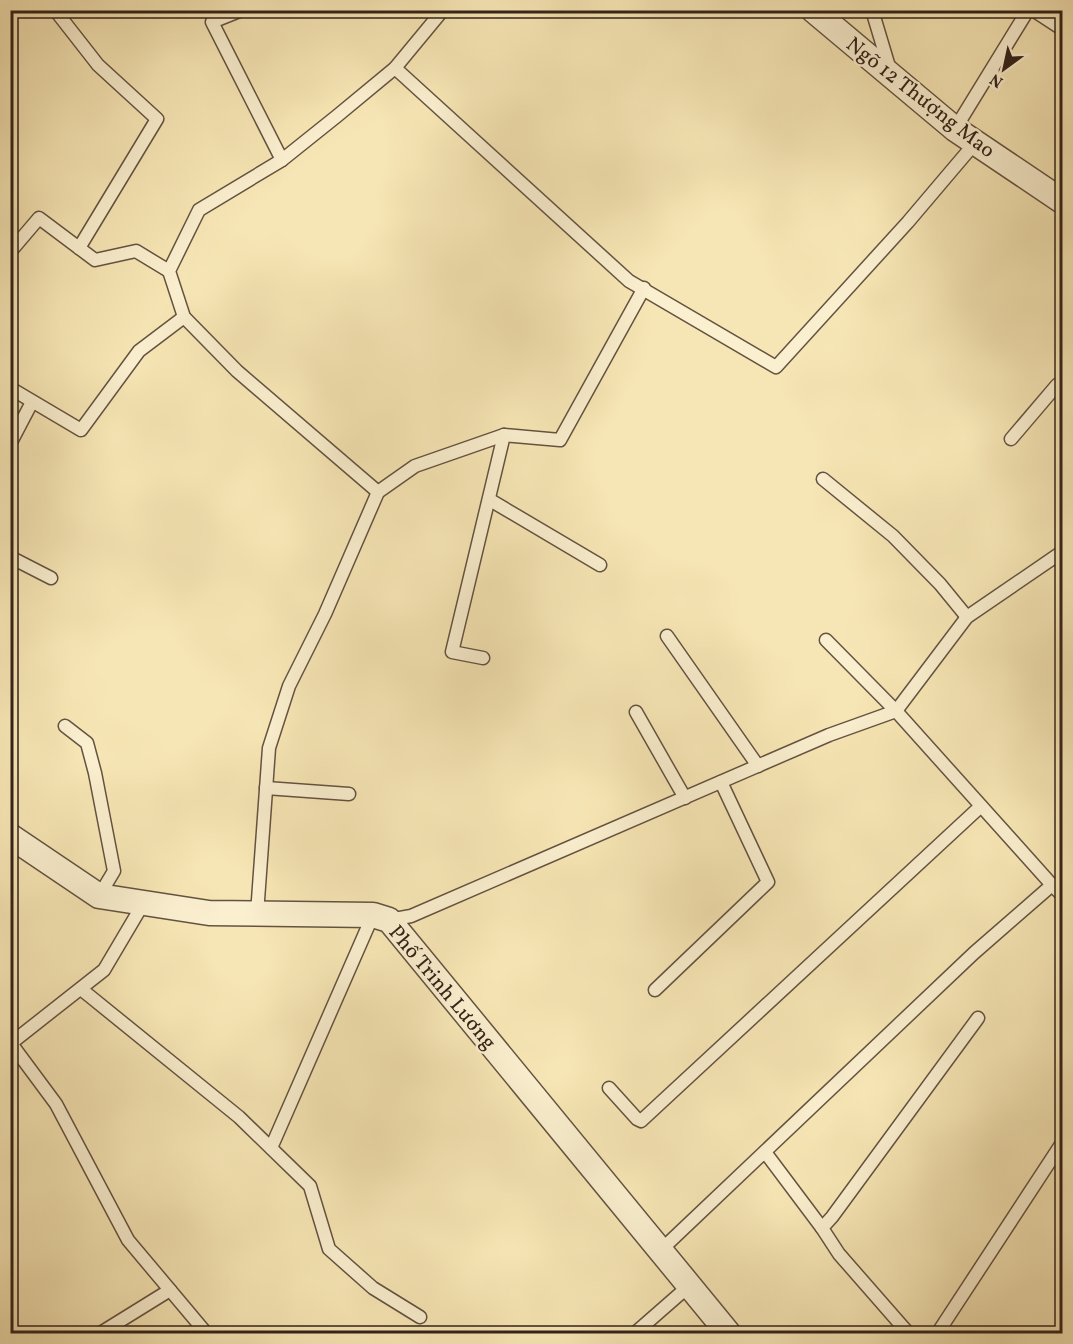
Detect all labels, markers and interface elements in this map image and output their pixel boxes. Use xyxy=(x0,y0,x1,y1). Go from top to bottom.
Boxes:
street label: Ngõ 12 Thượng Mao xyxy=(841,31,1001,163)
north arrow xyxy=(974,39,1034,99)
street label: Phố Trinh Lương xyxy=(381,920,503,1056)

